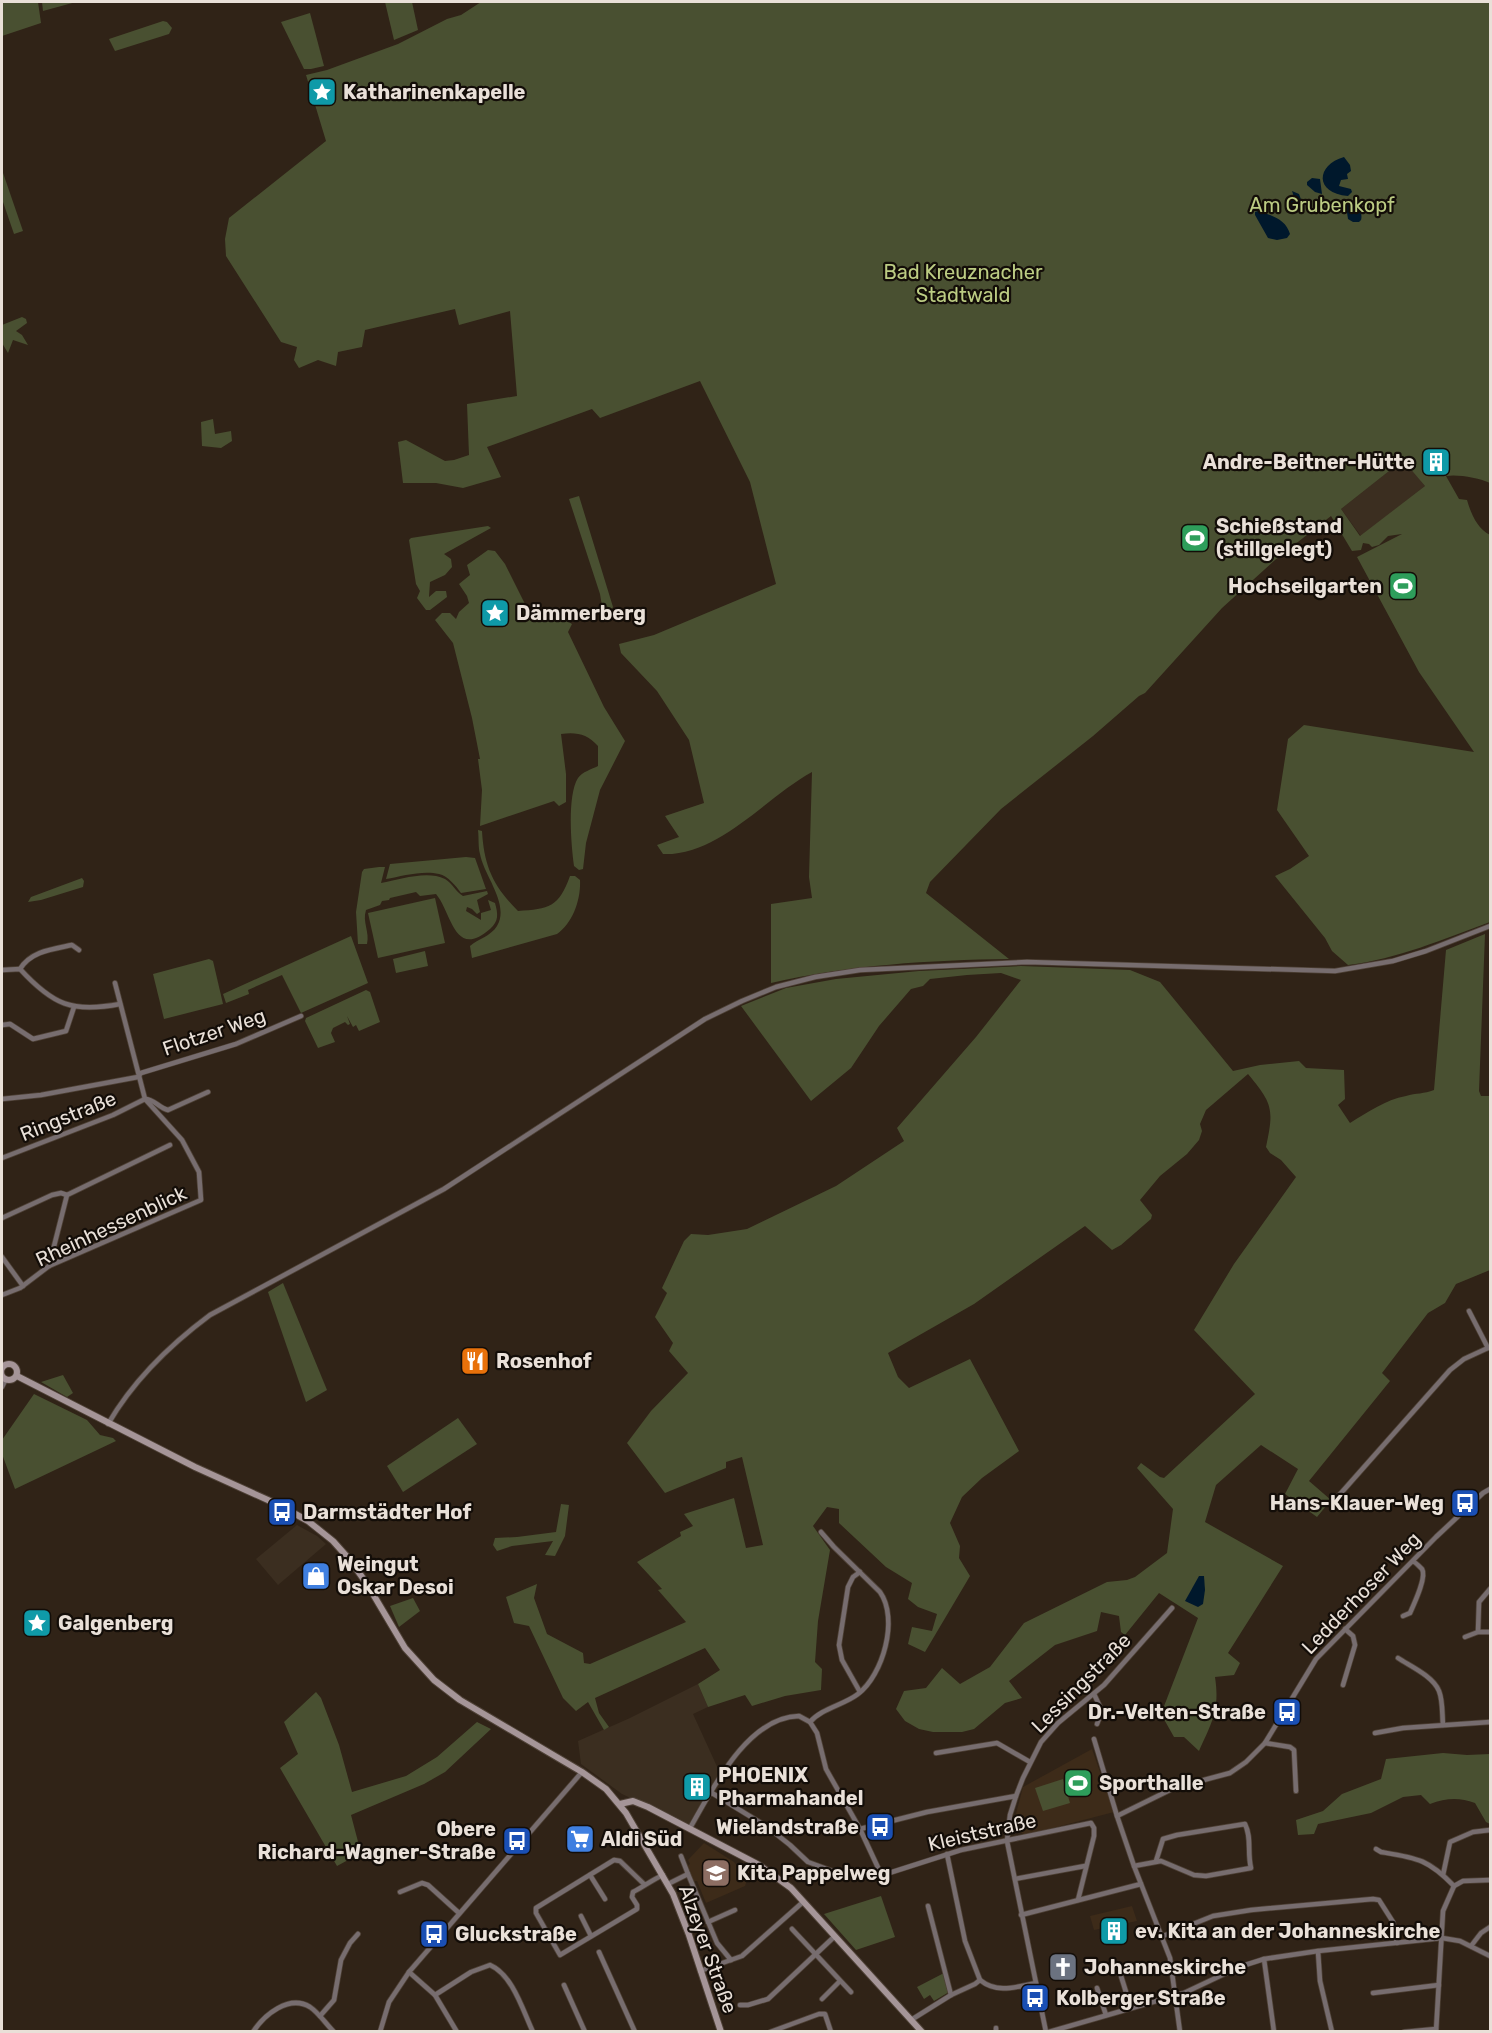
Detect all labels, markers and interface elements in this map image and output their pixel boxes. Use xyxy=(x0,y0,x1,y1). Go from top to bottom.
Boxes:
place icon: Katharinenkapelle xyxy=(306,76,338,108)
place label: Katharinenkapelle xyxy=(343,80,526,104)
park label: Am Grubenkopf xyxy=(1249,193,1395,217)
park label: Bad Kreuznacher Stadtwald xyxy=(883,260,1043,307)
building icon: Andre-Beitner-Hütte xyxy=(1420,446,1452,478)
place label: Andre-Beitner-Hütte xyxy=(1203,450,1415,474)
place label: Schießstand (stillgelegt) xyxy=(1216,514,1342,561)
sports icon: Schießstand (stillgelegt) xyxy=(1179,522,1211,554)
sports icon: Hochseilgarten xyxy=(1387,570,1419,602)
place label: Hochseilgarten xyxy=(1228,574,1382,598)
place icon: Dämmerberg xyxy=(479,597,511,629)
place label: Dämmerberg xyxy=(516,601,646,625)
street label: Flotzer Weg xyxy=(159,1003,269,1061)
street label: Ringstraße xyxy=(16,1086,120,1146)
street label: Rheinhessenblick xyxy=(32,1180,191,1271)
restaurant icon: Rosenhof xyxy=(459,1345,491,1377)
place label: Rosenhof xyxy=(496,1349,592,1373)
bus stop icon: Hans-Klauer-Weg xyxy=(1449,1487,1481,1519)
place label: Hans-Klauer-Weg xyxy=(1270,1491,1444,1515)
bus stop icon: Darmstädter Hof xyxy=(266,1496,298,1528)
place label: Darmstädter Hof xyxy=(303,1500,471,1524)
street label: Ledderhoser Weg xyxy=(1297,1527,1425,1659)
place label: Weingut Oskar Desoi xyxy=(337,1552,454,1599)
shop icon: Weingut Oskar Desoi xyxy=(300,1560,332,1592)
place icon: Galgenberg xyxy=(21,1607,53,1639)
place label: Galgenberg xyxy=(58,1611,174,1635)
street label: Lessingstraße xyxy=(1026,1628,1136,1738)
bus stop icon: Dr.-Velten-Straße xyxy=(1271,1696,1303,1728)
place label: Dr.-Velten-Straße xyxy=(1088,1700,1266,1724)
place label: PHOENIX Pharmahandel xyxy=(718,1763,863,1810)
sports icon: Sporthalle xyxy=(1062,1767,1094,1799)
building icon: PHOENIX Pharmahandel xyxy=(681,1771,713,1803)
place label: Sporthalle xyxy=(1099,1771,1204,1795)
street label: Kleiststraße xyxy=(926,1808,1038,1856)
bus stop icon: Wielandstraße xyxy=(864,1811,896,1843)
place label: Wielandstraße xyxy=(716,1815,859,1839)
place label: Obere Richard-Wagner-Straße xyxy=(258,1817,496,1864)
supermarket icon: Aldi Süd xyxy=(564,1823,596,1855)
bus stop icon: Obere Richard-Wagner-Straße xyxy=(501,1825,533,1857)
place label: Aldi Süd xyxy=(601,1827,682,1851)
school or university icon: Kita Pappelweg xyxy=(700,1857,732,1889)
place label: Kita Pappelweg xyxy=(737,1861,890,1885)
street label: Alzeyer Straße xyxy=(674,1882,742,2016)
building icon: ev. Kita an der Johanneskirche xyxy=(1098,1915,1130,1947)
bus stop icon: Gluckstraße xyxy=(418,1918,450,1950)
place label: ev. Kita an der Johanneskirche xyxy=(1135,1919,1440,1943)
place label: Gluckstraße xyxy=(455,1922,577,1946)
church icon: Johanneskirche xyxy=(1047,1951,1079,1983)
place label: Johanneskirche xyxy=(1084,1955,1246,1979)
bus stop icon: Kolberger Straße xyxy=(1019,1982,1051,2014)
place label: Kolberger Straße xyxy=(1056,1986,1226,2010)

